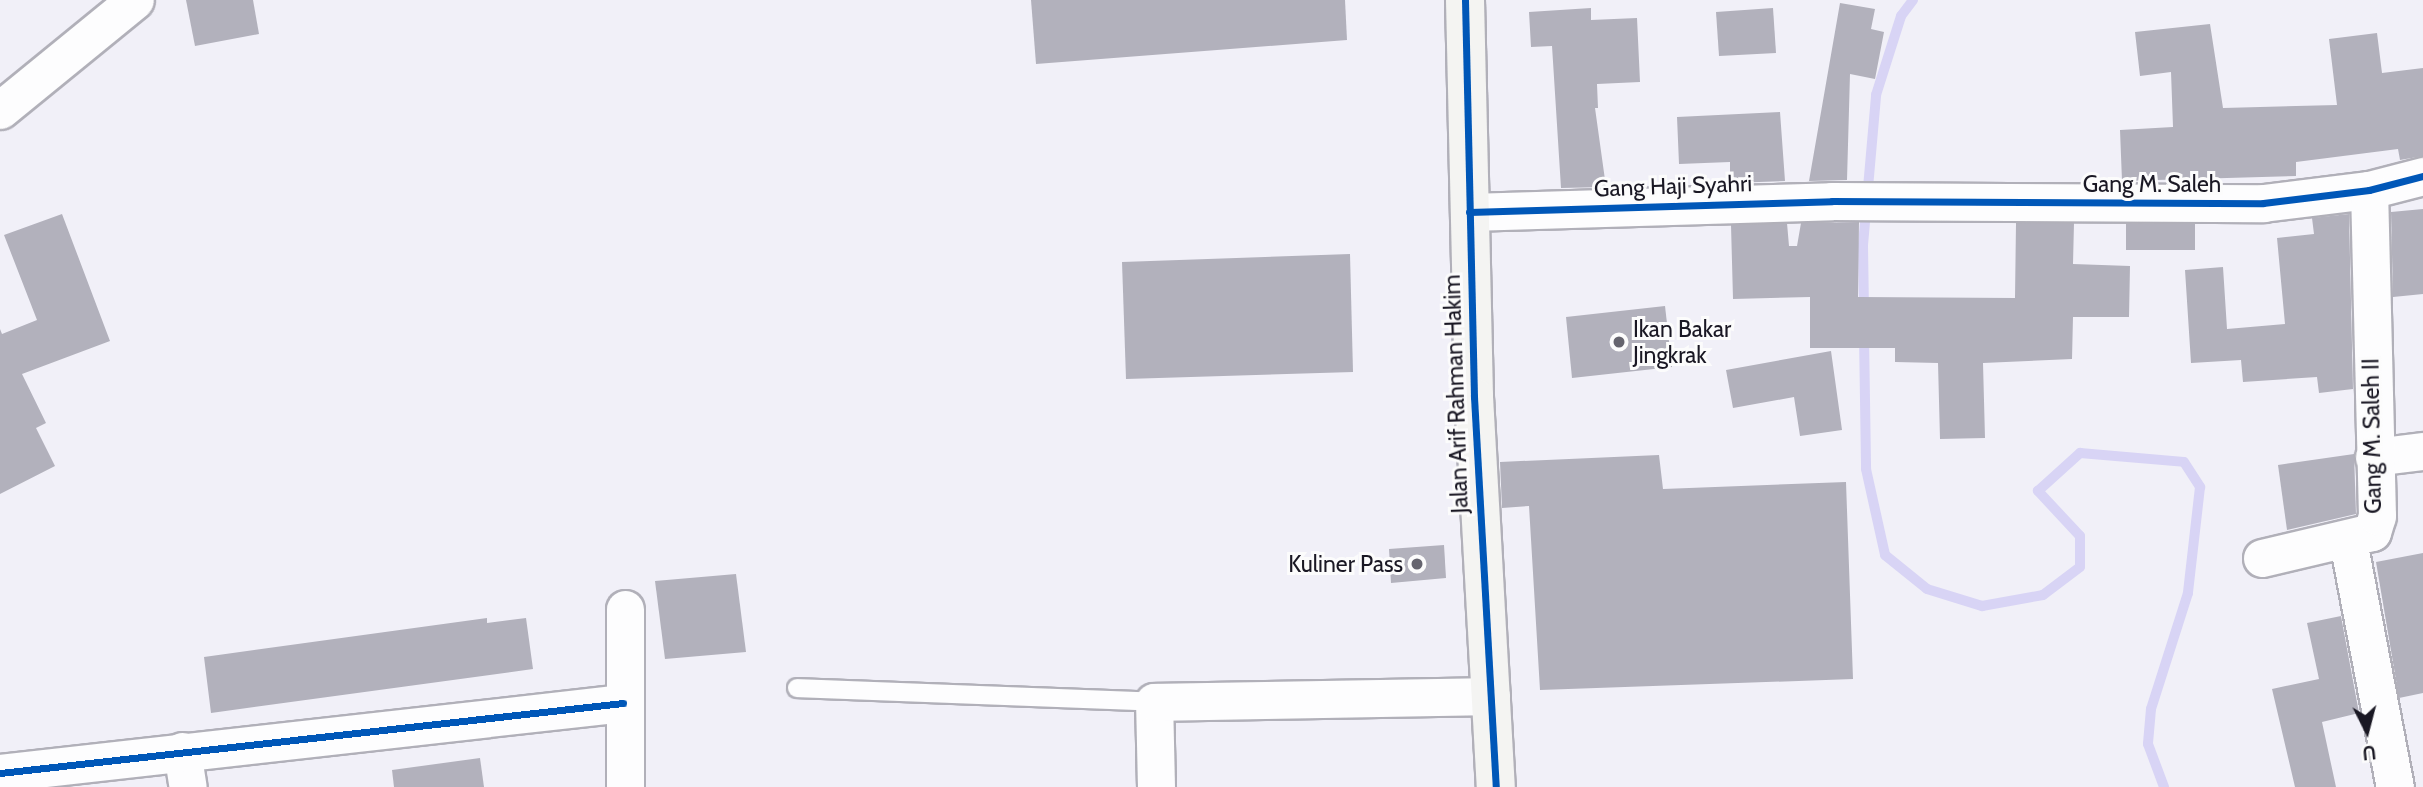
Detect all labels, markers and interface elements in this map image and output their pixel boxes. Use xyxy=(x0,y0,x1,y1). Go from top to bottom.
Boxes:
street label: Gang Haji Syahri xyxy=(1593,169,1753,203)
street label: Gang M. Saleh xyxy=(2083,170,2221,198)
street label: Jalan Arif Rahman Hakim xyxy=(1438,274,1474,514)
place label: Ikan Bakar Jingkrak xyxy=(1633,315,1731,369)
marker: Ikan Bakar Jingkrak xyxy=(1611,334,1627,350)
street label: Gang M. Saleh II xyxy=(2357,358,2387,514)
place label: Kuliner Pass xyxy=(1288,550,1403,578)
marker: Kuliner Pass xyxy=(1409,556,1425,572)
north arrow xyxy=(2332,696,2402,766)
text: U xyxy=(2361,740,2377,765)

